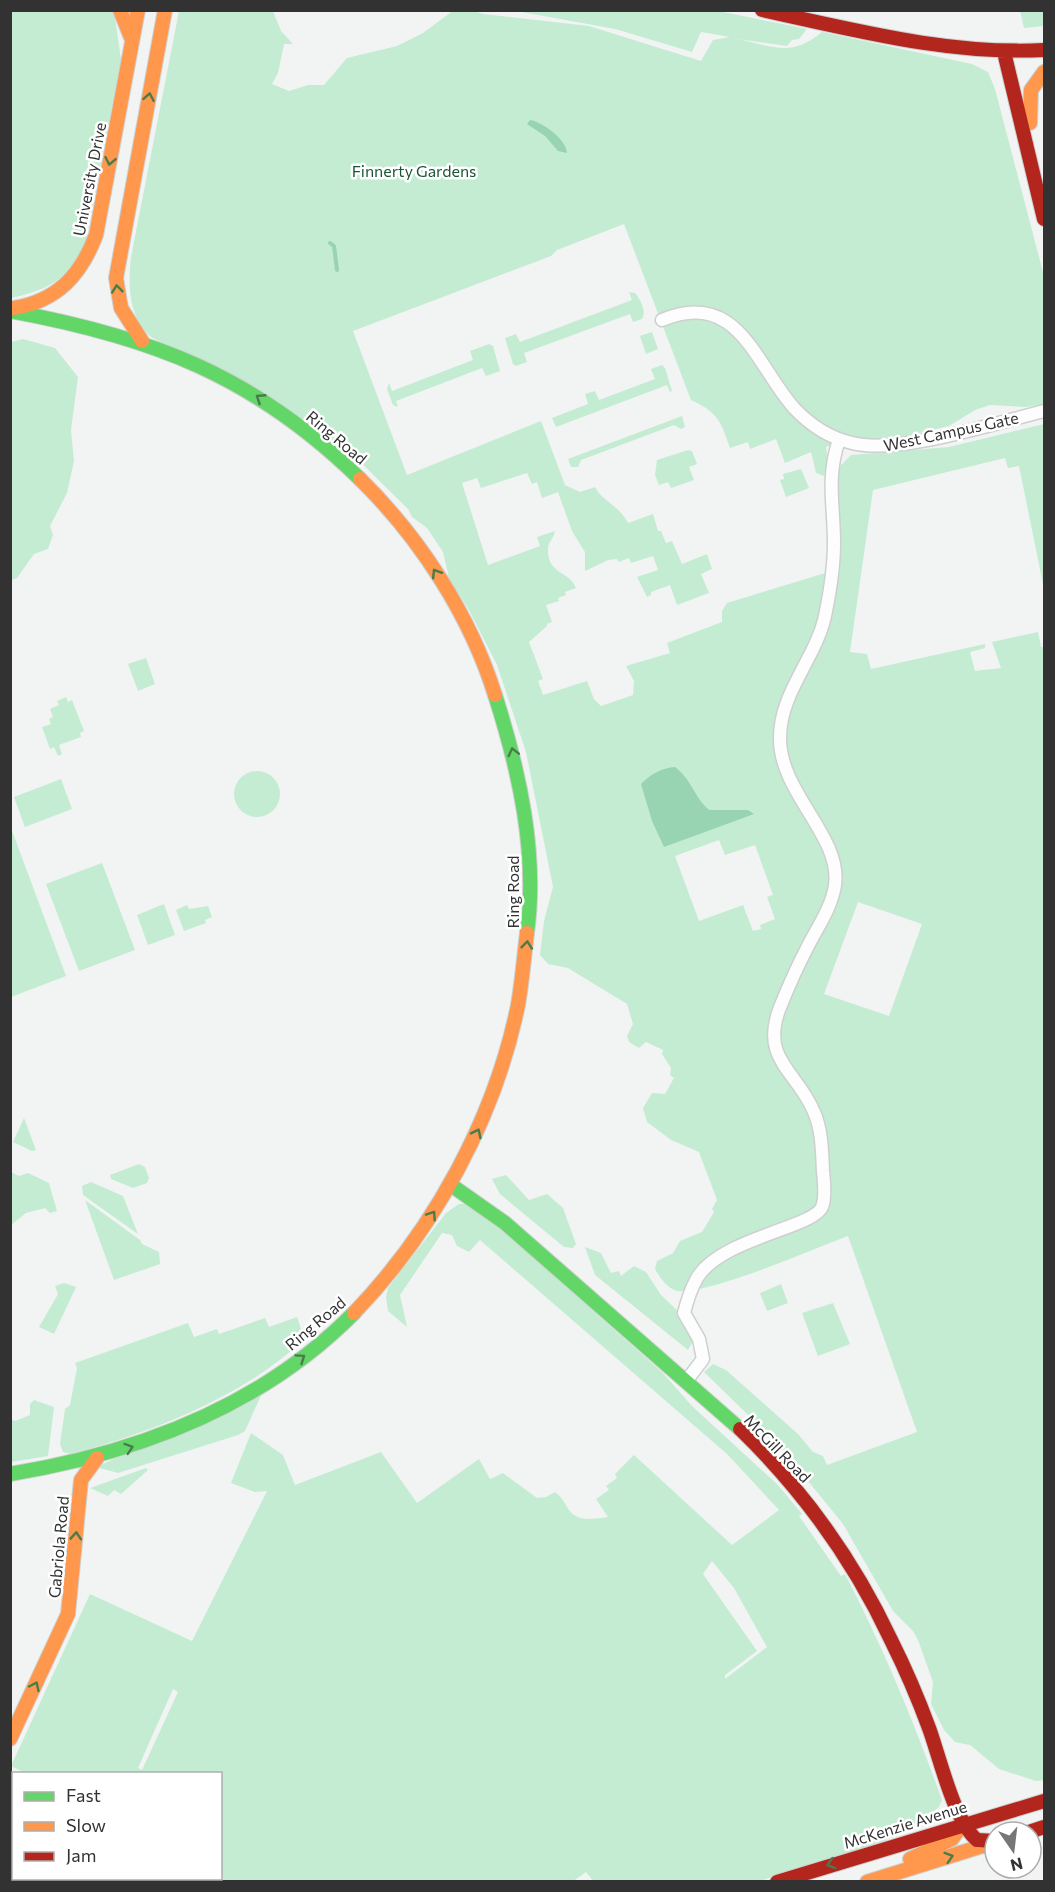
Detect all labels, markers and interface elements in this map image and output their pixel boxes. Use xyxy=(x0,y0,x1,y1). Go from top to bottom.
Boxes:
one-way arrow xyxy=(142,92,155,102)
street label: University Drive xyxy=(69,121,109,237)
one-way arrow xyxy=(104,156,117,166)
park label: Finnerty Gardens xyxy=(352,161,476,180)
one-way arrow xyxy=(111,284,124,294)
one-way arrow xyxy=(256,394,266,406)
street label: Ring Road xyxy=(303,406,371,468)
street label: West Campus Gate xyxy=(882,407,1020,455)
one-way arrow xyxy=(432,569,444,579)
one-way arrow xyxy=(508,747,521,757)
street label: Ring Road xyxy=(503,855,522,929)
one-way arrow xyxy=(520,941,533,950)
one-way arrow xyxy=(470,1128,482,1139)
one-way arrow xyxy=(425,1211,436,1222)
street label: Ring Road xyxy=(281,1292,349,1354)
one-way arrow xyxy=(294,1354,305,1365)
street label: McGill Road xyxy=(741,1410,815,1486)
one-way arrow xyxy=(123,1443,134,1455)
street label: Gabriola Road xyxy=(44,1495,72,1599)
one-way arrow xyxy=(70,1531,83,1540)
one-way arrow xyxy=(28,1682,40,1693)
legend xyxy=(12,1772,222,1880)
text: Fast xyxy=(66,1784,101,1806)
street label: McKenzie Avenue xyxy=(841,1796,969,1852)
text: Slow xyxy=(66,1814,106,1836)
north arrow xyxy=(983,1820,1043,1880)
text: Jam xyxy=(66,1844,96,1866)
one-way arrow xyxy=(943,1852,954,1864)
text: N xyxy=(1009,1854,1025,1876)
one-way arrow xyxy=(826,1857,837,1869)

